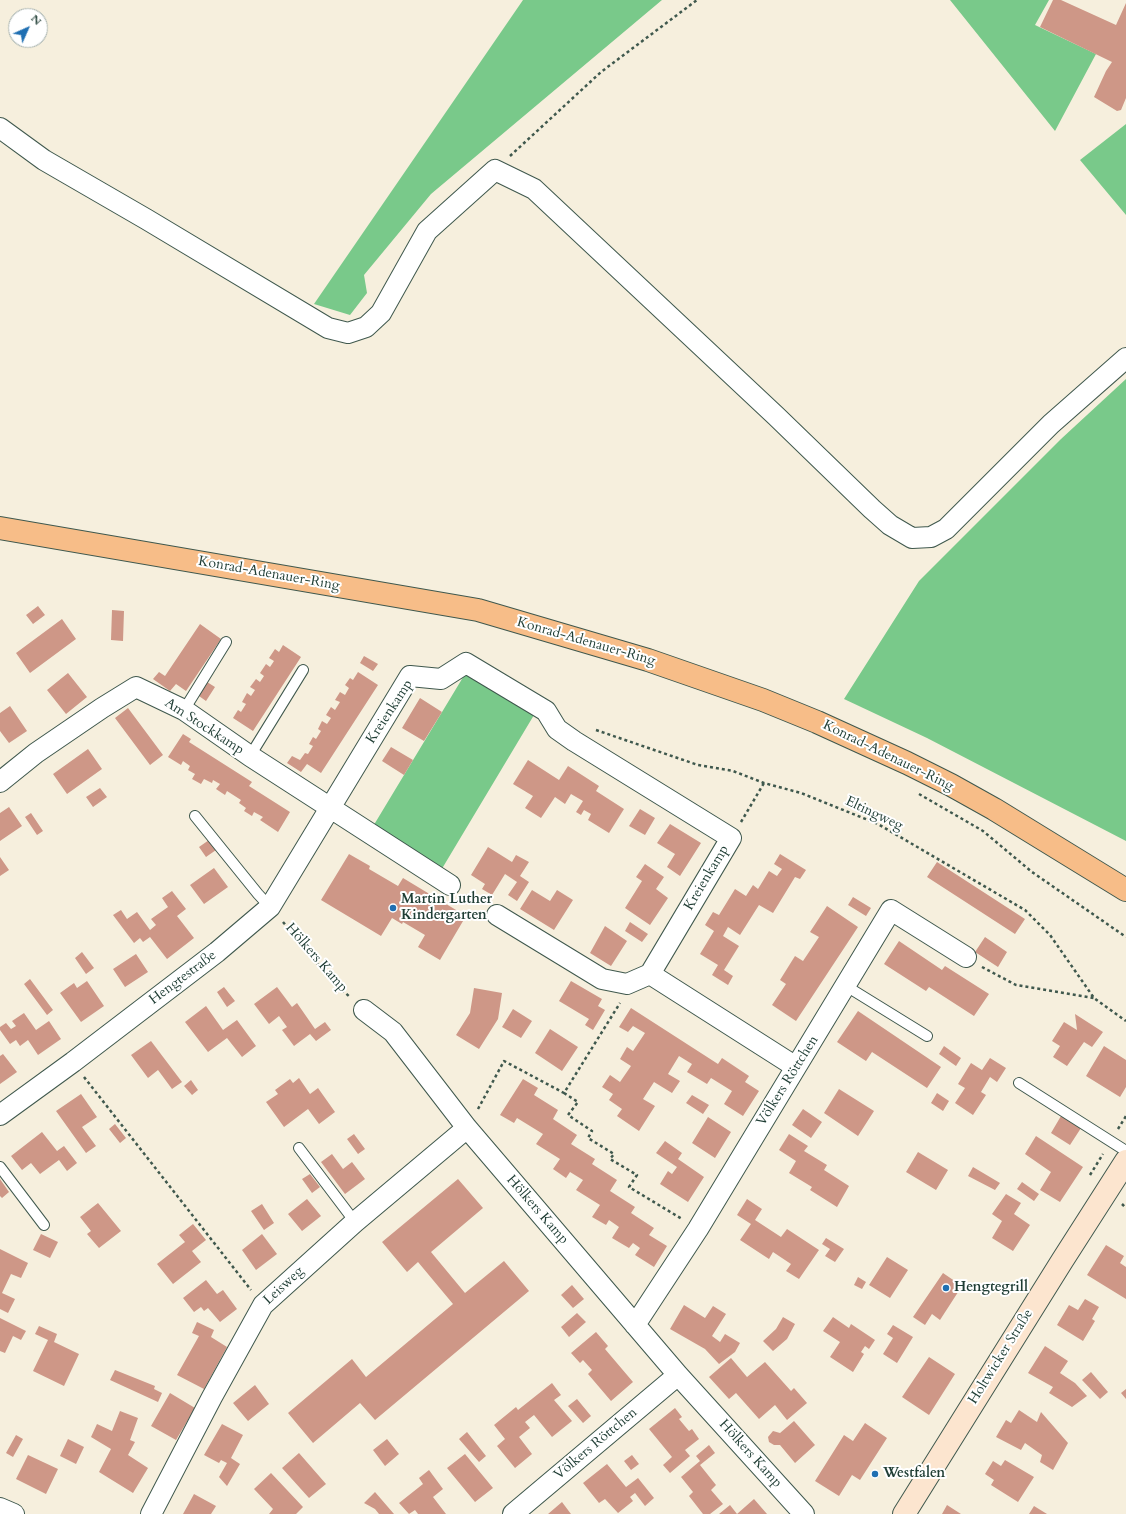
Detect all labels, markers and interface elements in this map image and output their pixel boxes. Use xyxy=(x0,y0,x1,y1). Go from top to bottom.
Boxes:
north arrow xyxy=(8,8,48,48)
text: N xyxy=(27,11,45,29)
street label: Konrad-Adenauer-Ring xyxy=(197,553,341,595)
street label: Konrad-Adenauer-Ring xyxy=(515,614,657,670)
street label: Kreienkamp xyxy=(363,677,417,747)
street label: Am Stockkamp xyxy=(161,695,247,759)
street label: Konrad-Adenauer-Ring xyxy=(820,717,956,795)
street label: Eltingweg xyxy=(842,793,906,835)
street label: Kreienkamp xyxy=(681,842,733,914)
place label: Martin Luther Kindergarten xyxy=(401,892,492,924)
marker: Martin Luther Kindergarten xyxy=(388,903,398,913)
street label: Hölkers Kamp xyxy=(281,920,351,996)
street label: Hengtestraße xyxy=(146,947,220,1009)
street label: Völkers Röttchen xyxy=(754,1033,822,1129)
street label: Hölkers Kamp xyxy=(502,1172,572,1248)
street label: Leisweg xyxy=(260,1263,308,1309)
place label: Hengtegrill xyxy=(954,1280,1028,1296)
marker: Hengtegrill xyxy=(941,1283,951,1293)
street label: Holtwicker Straße xyxy=(965,1306,1037,1408)
street label: Völkers Röttchen xyxy=(551,1404,641,1484)
street label: Hölkers Kamp xyxy=(715,1416,785,1492)
place label: Westfalen xyxy=(883,1466,945,1482)
marker: Westfalen xyxy=(870,1469,880,1479)

